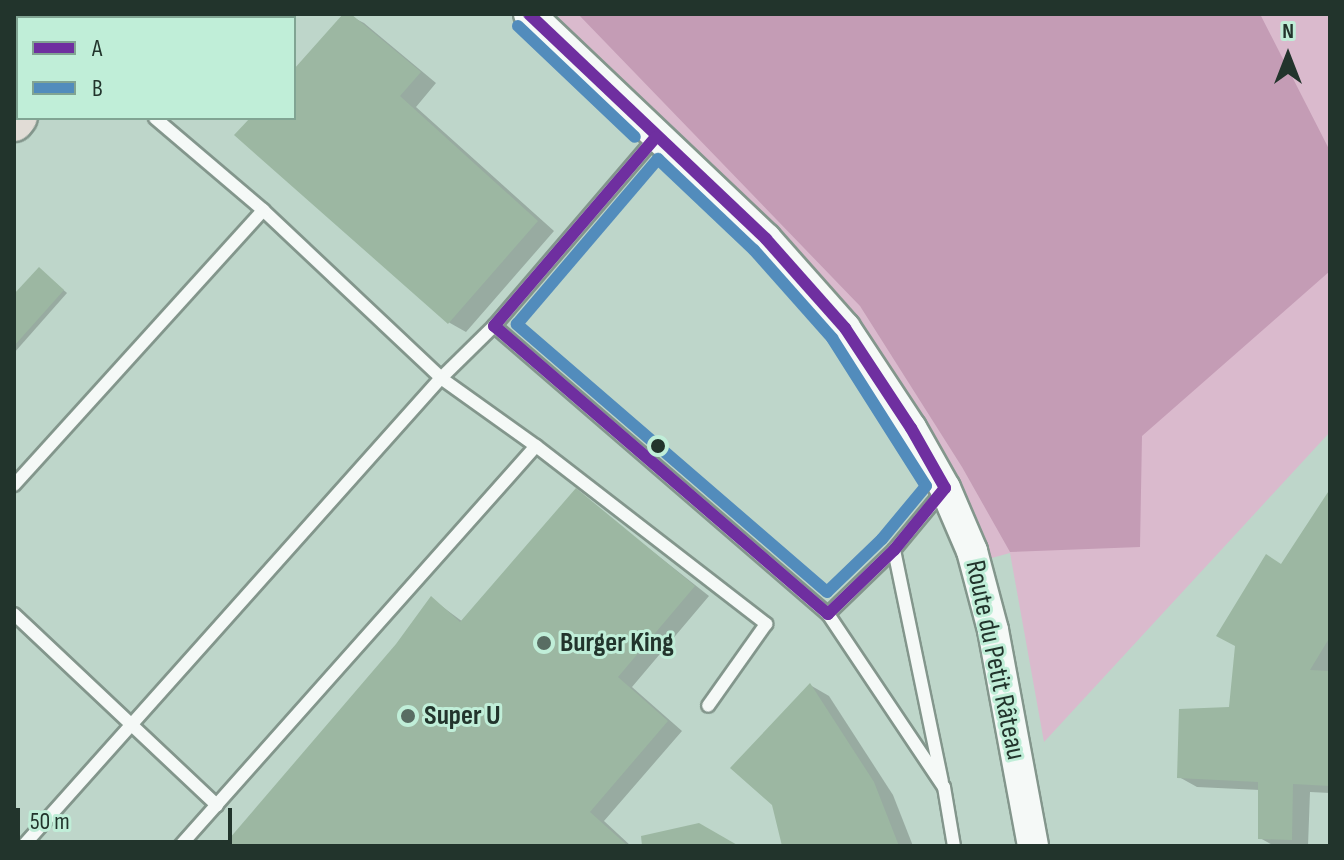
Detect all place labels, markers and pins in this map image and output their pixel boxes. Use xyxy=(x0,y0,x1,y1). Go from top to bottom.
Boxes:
unlabelled marker xyxy=(650,438,666,454)
place label: Burger King xyxy=(560,626,674,660)
marker: Burger King xyxy=(535,634,553,652)
place label: Super U xyxy=(424,699,501,733)
marker: Super U xyxy=(399,707,417,725)

